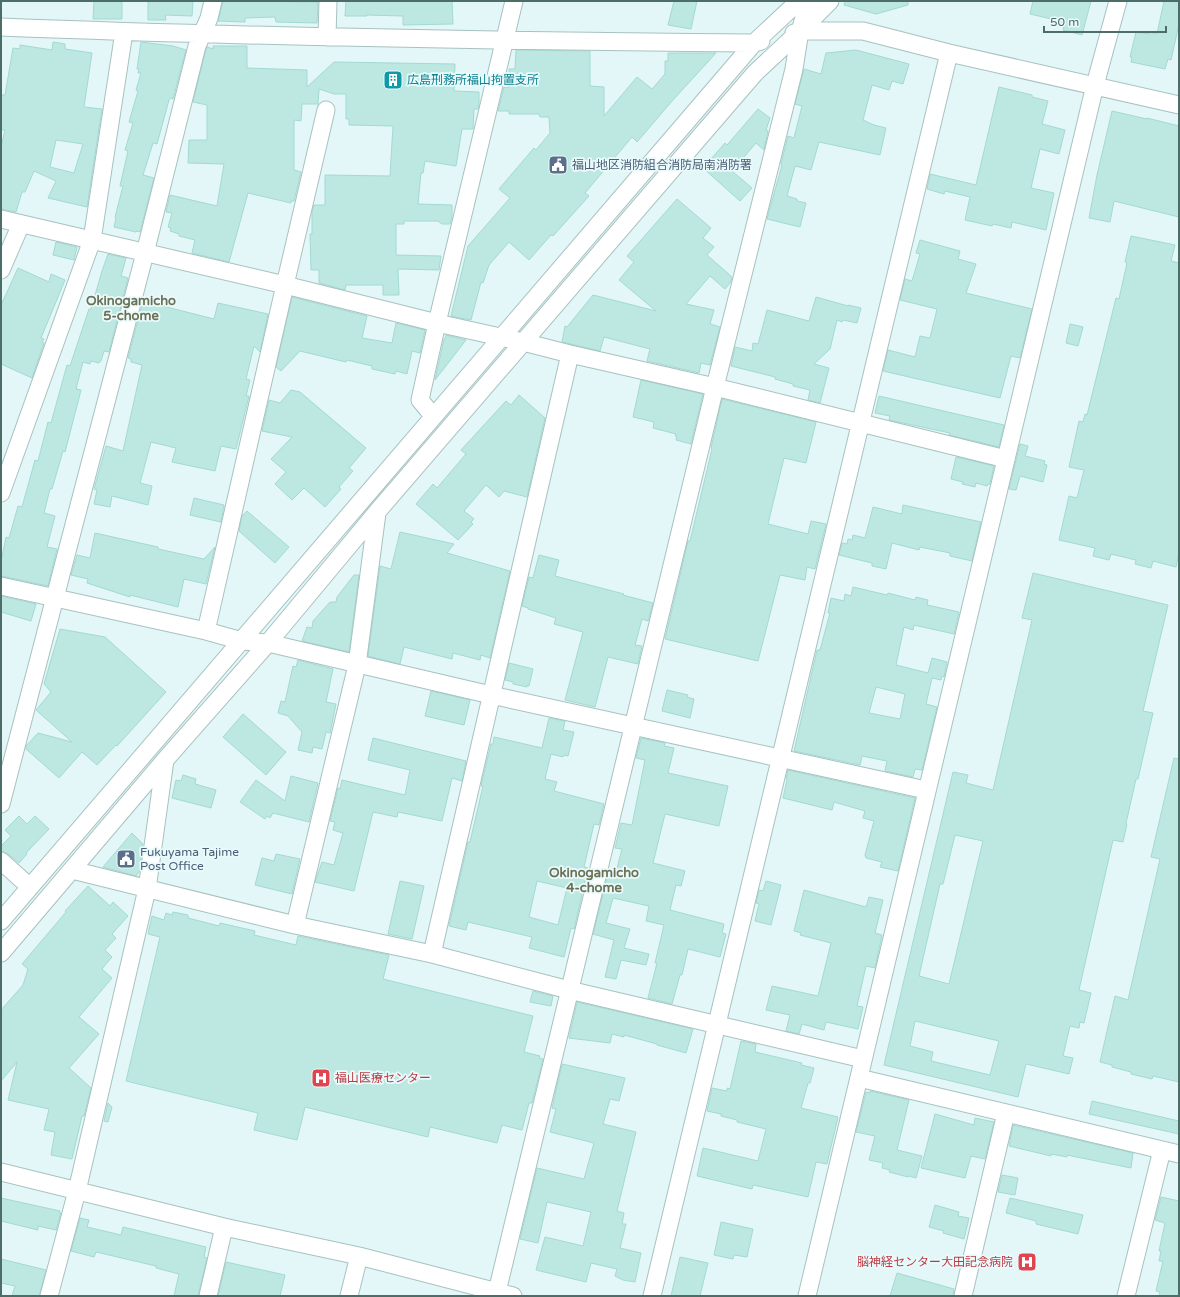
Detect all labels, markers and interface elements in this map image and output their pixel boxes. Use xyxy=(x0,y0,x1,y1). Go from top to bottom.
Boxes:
scale bar xyxy=(1044,8,1166,34)
text: 50 m xyxy=(1050,15,1079,29)
building icon: 広島刑務所福山拘置支所 xyxy=(382,69,404,91)
place label: 広島刑務所福山拘置支所 xyxy=(407,73,539,87)
public building icon: 福山地区消防組合消防局南消防署 xyxy=(547,154,569,176)
place label: 福山地区消防組合消防局南消防署 xyxy=(572,158,752,172)
district label: Okinogamicho 5-chome xyxy=(86,293,176,324)
place label: Fukuyama Tajime Post Office xyxy=(140,845,239,873)
public building icon: Fukuyama Tajime Post Office xyxy=(115,848,137,870)
district label: Okinogamicho 4-chome xyxy=(549,865,639,896)
hospital icon: 福山医療センター xyxy=(310,1067,332,1089)
place label: 福山医療センター xyxy=(335,1071,431,1085)
hospital icon: 脳神経センター大田記念病院 xyxy=(1016,1251,1038,1273)
place label: 脳神経センター大田記念病院 xyxy=(857,1255,1013,1269)

